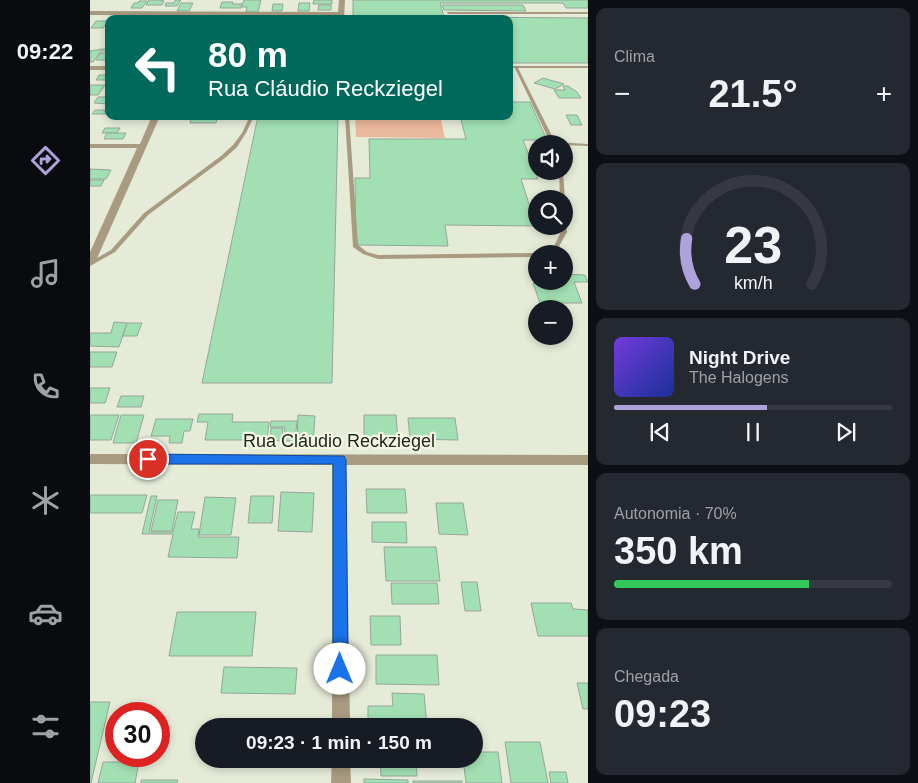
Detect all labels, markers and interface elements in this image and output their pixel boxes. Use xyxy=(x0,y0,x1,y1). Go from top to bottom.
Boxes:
icon: left xyxy=(125,35,190,100)
text: 80 m xyxy=(208,35,288,74)
text: 09:22 xyxy=(17,39,73,64)
text: Clima xyxy=(614,48,655,65)
text: 21.5° xyxy=(708,73,798,115)
text: Rua Cláudio Reckziegel xyxy=(208,76,443,101)
text: − xyxy=(614,78,630,109)
text: + xyxy=(876,78,892,109)
map controls xyxy=(528,135,573,345)
button: sound xyxy=(528,135,573,180)
icon: directions xyxy=(28,143,63,178)
button: search xyxy=(528,190,573,235)
text: 23 xyxy=(724,216,782,274)
button: + xyxy=(528,245,573,290)
icon: music xyxy=(28,256,63,291)
text: km/h xyxy=(734,273,772,293)
button: − xyxy=(528,300,573,345)
text: Night Drive xyxy=(689,347,790,368)
icon: phone xyxy=(28,369,63,404)
text: The Halogens xyxy=(689,369,789,386)
icon: previous xyxy=(646,418,674,446)
icon: pause xyxy=(739,418,767,446)
icon: next xyxy=(832,418,860,446)
street label: Rua Cláudio Reckziegel xyxy=(243,431,435,451)
pin xyxy=(127,438,169,480)
icon: arrive xyxy=(134,445,162,473)
icon: climate xyxy=(28,483,63,518)
text: Autonomia · 70% xyxy=(614,505,737,522)
text: 350 km xyxy=(614,530,743,572)
icon: car xyxy=(28,596,63,631)
position arrow xyxy=(313,642,365,694)
text: Chegada xyxy=(614,668,679,685)
text: 09:23 xyxy=(614,693,711,735)
speed limit sign: 30 xyxy=(105,702,170,767)
icon: filters xyxy=(28,709,63,744)
text: 09:23 · 1 min · 150 m xyxy=(246,732,432,753)

